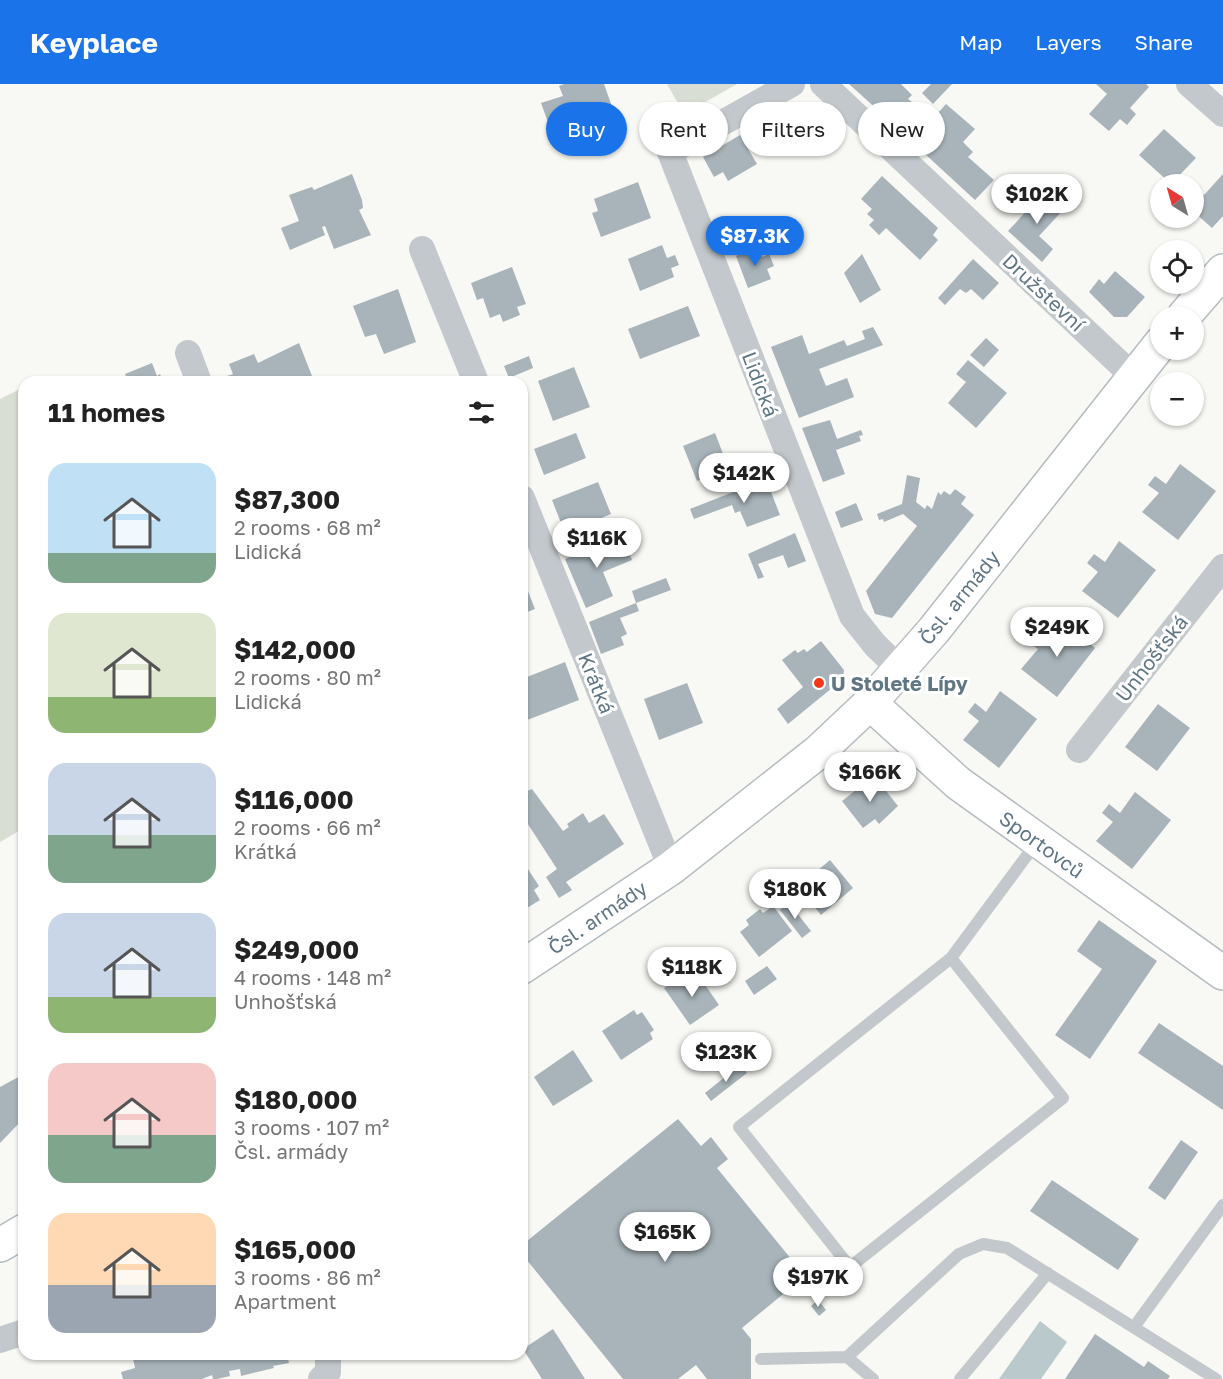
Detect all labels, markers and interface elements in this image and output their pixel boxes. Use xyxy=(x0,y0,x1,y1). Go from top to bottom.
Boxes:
text: Keyplace xyxy=(30,26,158,59)
text: Map xyxy=(959,29,1002,55)
text: Layers xyxy=(1035,29,1102,55)
text: Share xyxy=(1135,29,1193,55)
chip: Buy xyxy=(546,102,627,156)
chip: Rent xyxy=(639,102,728,156)
chip: Filters xyxy=(740,102,846,156)
chip: New xyxy=(858,102,945,156)
pin: $102K xyxy=(995,174,1079,225)
north arrow xyxy=(1150,174,1204,228)
map controls xyxy=(1150,174,1204,426)
text: $102K xyxy=(1005,181,1069,205)
pin: $87.3K xyxy=(706,216,804,267)
text: $87.3K xyxy=(720,223,790,247)
button: locate xyxy=(1150,240,1204,294)
street label: Družstevní xyxy=(998,248,1091,337)
button: + xyxy=(1150,306,1204,360)
street label: Lidická xyxy=(738,348,784,420)
button: − xyxy=(1150,372,1204,426)
icon: filters xyxy=(465,396,498,429)
text: 11 homes xyxy=(48,397,165,428)
pin: $142K xyxy=(702,453,786,504)
text: $142K xyxy=(713,460,775,484)
text: $87,300 xyxy=(234,484,340,515)
icon: home xyxy=(96,487,168,559)
text: 2 rooms · 68 m² xyxy=(234,515,381,539)
pin: $116K xyxy=(555,518,639,569)
text: $116K xyxy=(566,525,628,549)
text: Lidická xyxy=(234,539,302,563)
street label: Čsl. armády xyxy=(914,545,1004,649)
pin: $249K xyxy=(1015,607,1099,658)
street label: Unhošťská xyxy=(1110,610,1192,706)
text: $249K xyxy=(1024,614,1090,638)
text: $142,000 xyxy=(234,634,356,665)
icon: home xyxy=(96,637,168,709)
street label: Krátká xyxy=(574,649,620,717)
text: 2 rooms · 80 m² xyxy=(234,665,381,689)
place label: U Stoleté Lípy xyxy=(831,671,968,695)
marker: U Stoleté Lípy xyxy=(812,676,826,690)
text: Lidická xyxy=(234,689,302,713)
pin: $166K xyxy=(828,752,912,803)
text: $166K xyxy=(838,759,902,783)
text: $116,000 xyxy=(234,784,354,815)
icon: home xyxy=(96,787,168,859)
street label: Sportovců xyxy=(995,805,1089,883)
text: 2 rooms · 66 m² xyxy=(234,815,381,839)
text: Krátká xyxy=(234,839,297,863)
pin: $180K xyxy=(753,869,837,920)
street label: Čsl. armády xyxy=(543,875,651,959)
text: $180K xyxy=(763,876,827,900)
text: $249,000 xyxy=(234,934,359,965)
icon: home xyxy=(96,937,168,1009)
pin: $118K xyxy=(650,947,734,998)
text: $118K xyxy=(661,954,723,978)
text: 4 rooms · 148 m² xyxy=(234,965,391,989)
text: Unhošťská xyxy=(234,989,337,1013)
pin: $123K xyxy=(684,1032,768,1083)
text: $123K xyxy=(695,1039,757,1063)
text: $180,000 xyxy=(234,1084,357,1115)
icon: home xyxy=(96,1087,168,1159)
text: 3 rooms · 107 m² xyxy=(234,1115,389,1139)
text: Čsl. armády xyxy=(234,1139,348,1163)
pin: $165K xyxy=(623,1212,707,1263)
text: $165K xyxy=(633,1219,697,1243)
text: $165,000 xyxy=(234,1234,356,1265)
icon: home xyxy=(96,1237,168,1309)
pin: $197K xyxy=(776,1257,860,1308)
text: $197K xyxy=(787,1264,849,1288)
text: 3 rooms · 86 m² xyxy=(234,1265,381,1289)
text: Apartment xyxy=(234,1289,337,1313)

